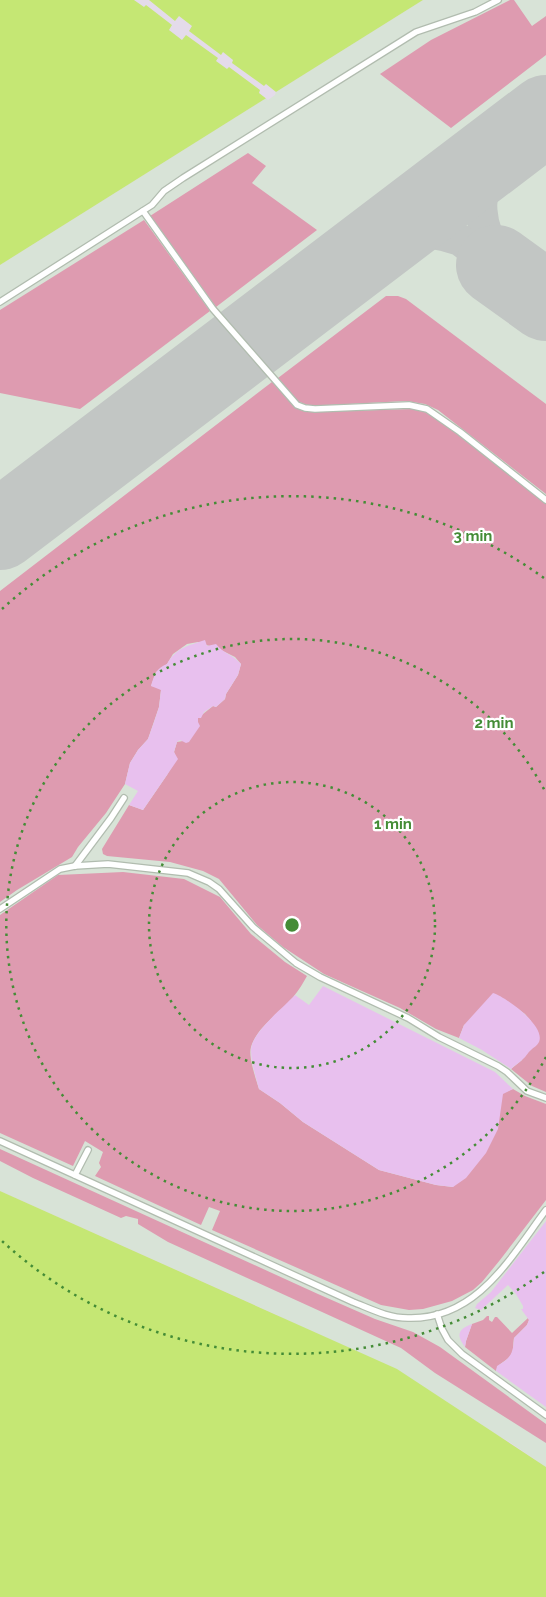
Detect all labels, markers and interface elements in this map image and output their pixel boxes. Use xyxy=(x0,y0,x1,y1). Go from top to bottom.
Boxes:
text: 3 min xyxy=(454,527,492,545)
text: 2 min xyxy=(475,714,513,732)
text: 1 min xyxy=(374,815,412,833)
centre of rings xyxy=(283,916,301,934)

